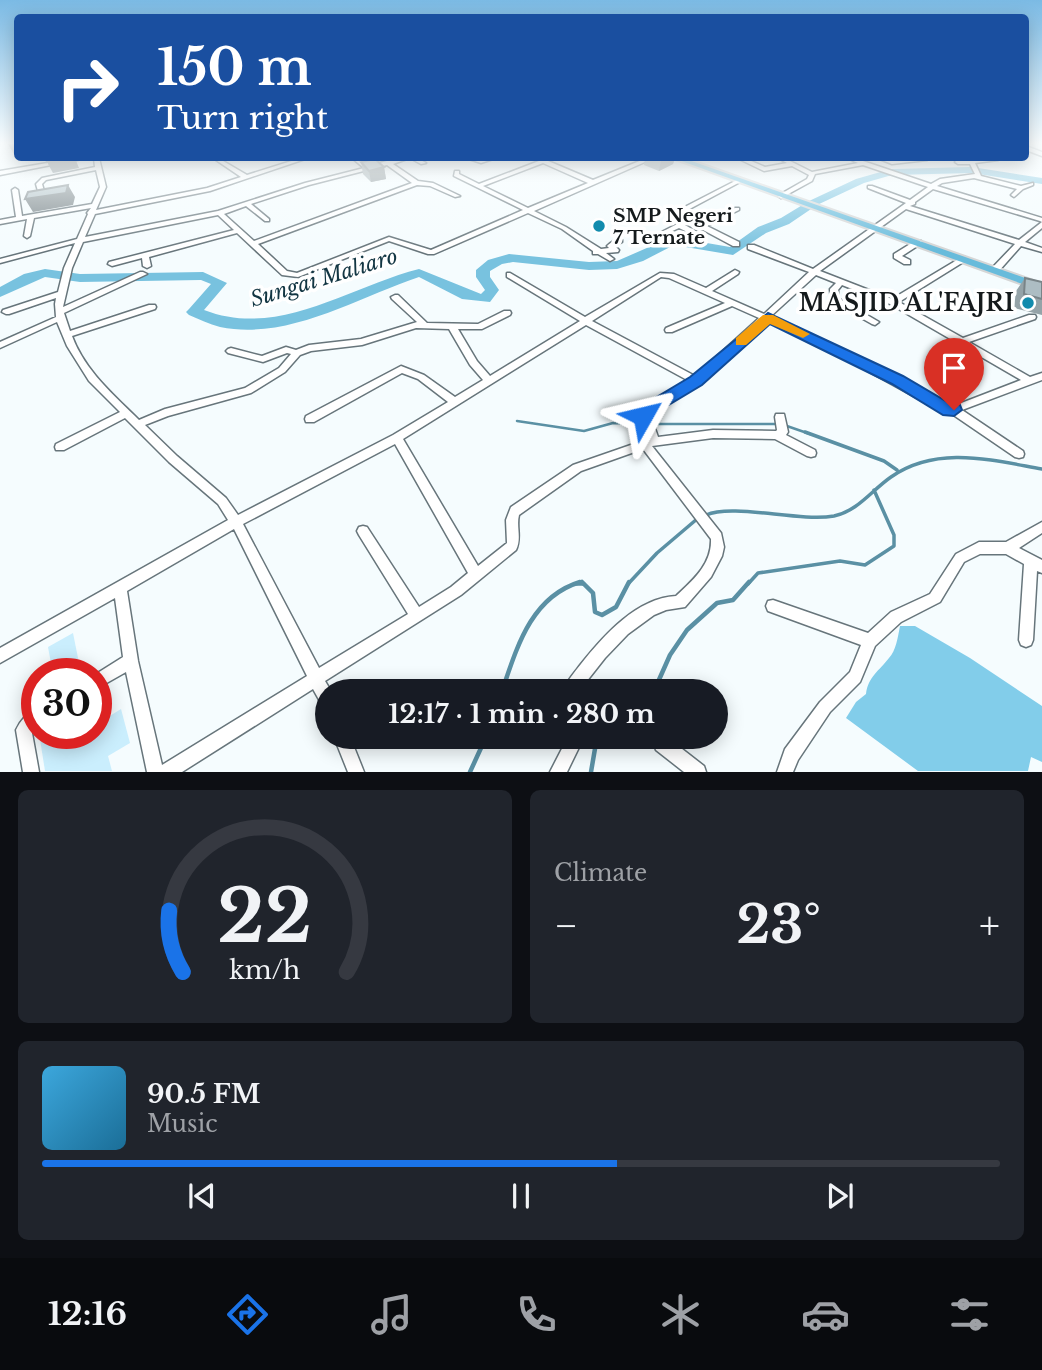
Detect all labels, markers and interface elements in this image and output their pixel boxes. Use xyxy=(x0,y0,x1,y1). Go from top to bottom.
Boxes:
text: 150 m xyxy=(157,37,312,98)
icon: right xyxy=(42,42,133,133)
text: Turn right xyxy=(157,98,328,138)
place label: SMP Negeri 7 Ternate xyxy=(613,204,733,249)
marker: SMP Negeri 7 Ternate xyxy=(591,218,607,234)
water label: Sungai Maliaro xyxy=(247,243,401,313)
place label: MASJID AL'FAJRI xyxy=(799,289,1014,317)
marker: MASJID AL'FAJRI xyxy=(1020,295,1036,311)
pin xyxy=(924,338,984,410)
icon: arrive xyxy=(935,349,973,387)
position arrow xyxy=(606,379,680,453)
speed limit sign: 30 xyxy=(21,658,112,749)
text: 12:17 · 1 min · 280 m xyxy=(388,698,655,730)
text: Climate xyxy=(554,859,647,887)
text: 22 xyxy=(218,872,312,963)
text: 23° xyxy=(736,893,821,957)
text: − xyxy=(554,902,578,949)
text: + xyxy=(979,902,1000,949)
text: km/h xyxy=(230,955,300,986)
text: 90.5 FM xyxy=(147,1078,260,1110)
text: Music xyxy=(147,1110,218,1138)
icon: previous xyxy=(183,1177,221,1215)
icon: pause xyxy=(502,1177,540,1215)
icon: next xyxy=(821,1177,859,1215)
icon: directions xyxy=(223,1290,272,1339)
icon: music xyxy=(367,1290,416,1339)
icon: phone xyxy=(512,1290,561,1339)
icon: climate xyxy=(656,1290,705,1339)
icon: car xyxy=(801,1290,850,1339)
icon: filters xyxy=(945,1290,994,1339)
text: 12:16 xyxy=(48,1294,127,1334)

